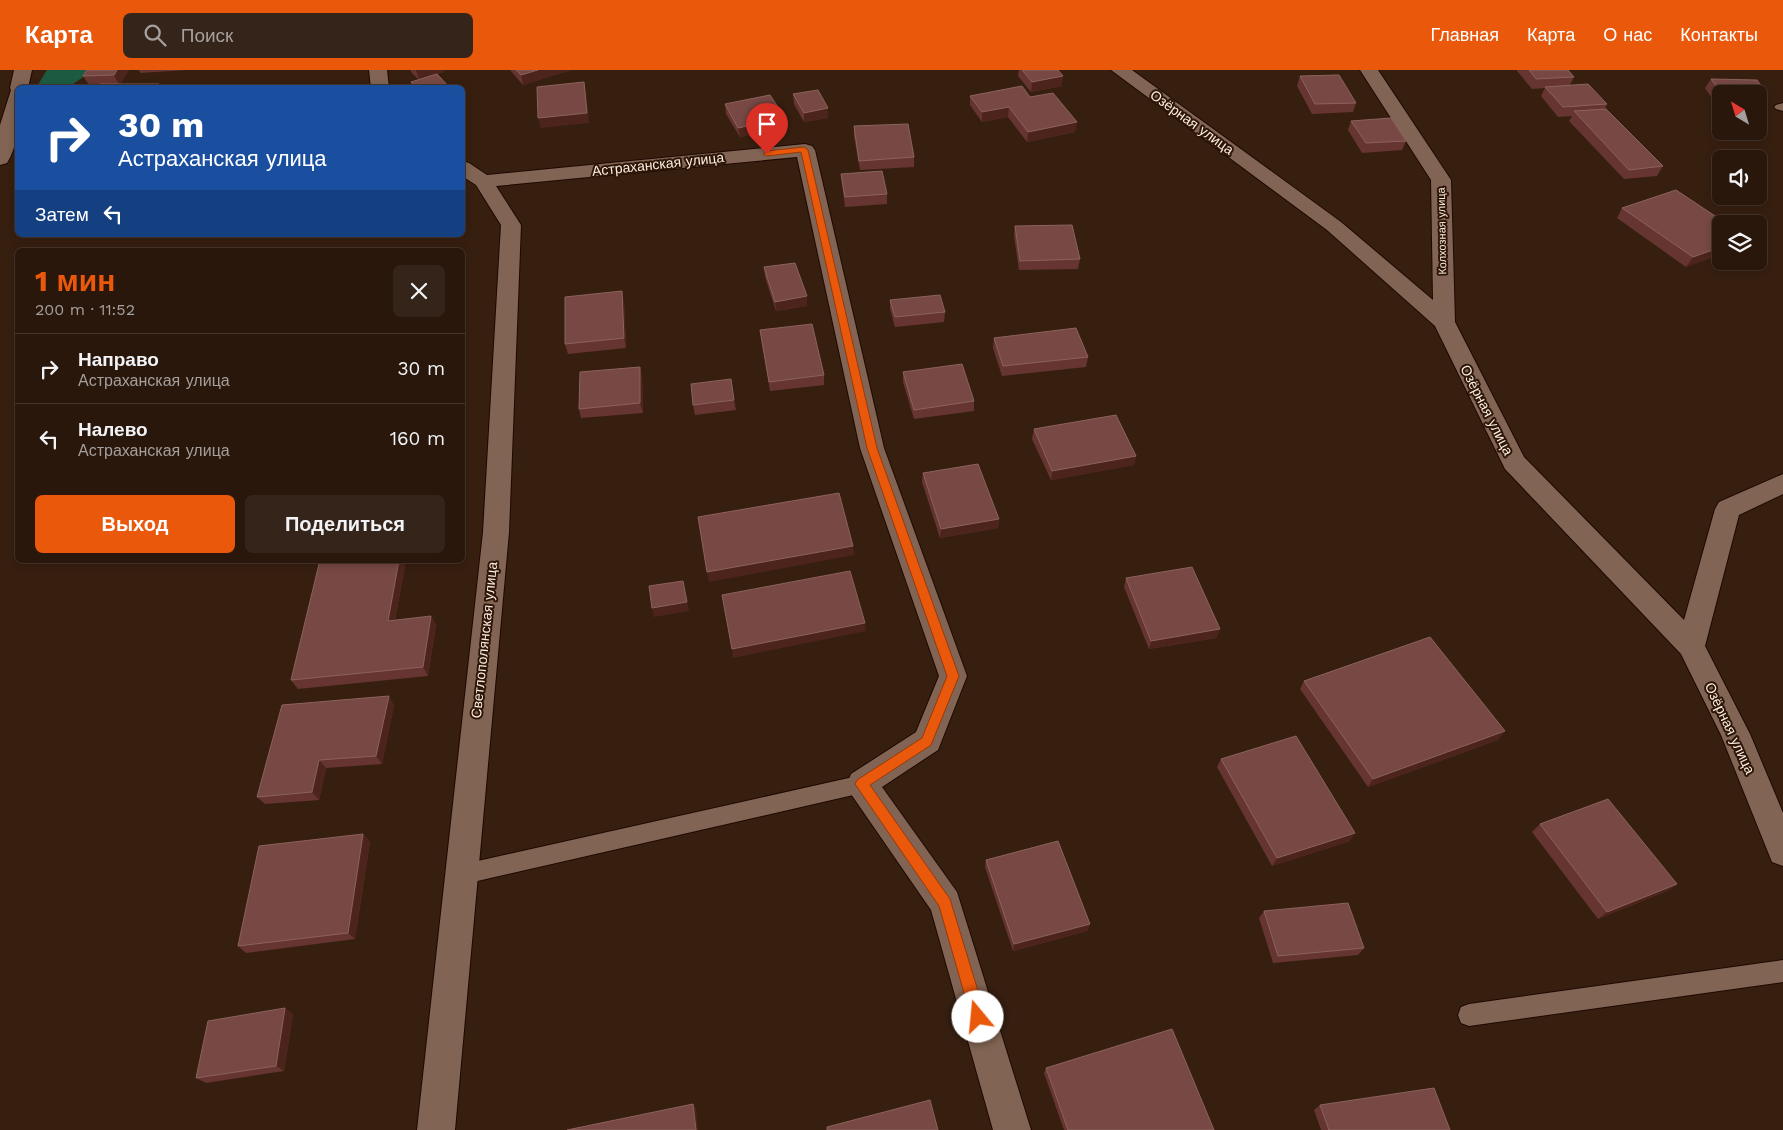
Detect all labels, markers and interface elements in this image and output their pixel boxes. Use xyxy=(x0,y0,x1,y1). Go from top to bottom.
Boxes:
search box xyxy=(123,13,473,58)
text: Карта xyxy=(25,21,93,49)
icon: search xyxy=(141,21,169,49)
text: Поиск xyxy=(181,24,233,47)
text: Главная xyxy=(1430,24,1499,45)
text: Карта xyxy=(1527,24,1575,45)
text: О нас xyxy=(1603,24,1652,45)
text: Контакты xyxy=(1680,24,1758,45)
north arrow xyxy=(1712,85,1768,140)
map controls xyxy=(1712,85,1767,270)
street label: Озёрная улица xyxy=(1147,86,1237,158)
pin xyxy=(746,103,788,154)
text: 30 m xyxy=(118,104,204,146)
icon: right xyxy=(35,105,100,170)
icon: arrive xyxy=(753,110,781,138)
text: Астраханская улица xyxy=(118,146,327,171)
street label: Астраханская улица xyxy=(591,149,725,179)
button: sound xyxy=(1712,150,1767,205)
street label: Колхозная улица xyxy=(1435,186,1449,275)
icon: left xyxy=(99,200,127,228)
text: Затем xyxy=(35,203,89,226)
button: layers xyxy=(1712,215,1767,270)
text: 1 мин xyxy=(35,263,115,298)
button: close xyxy=(393,265,445,317)
text: 200 m · 11:52 xyxy=(35,300,135,319)
text: Направо xyxy=(78,348,159,371)
icon: right xyxy=(35,355,63,383)
text: 30 m xyxy=(398,357,445,380)
street label: Озёрная улица xyxy=(1457,362,1517,458)
text: Астраханская улица xyxy=(78,371,230,390)
text: Налево xyxy=(78,418,148,441)
icon: left xyxy=(35,425,63,453)
text: 160 m xyxy=(390,427,445,450)
text: Астраханская улица xyxy=(78,441,230,460)
button: Выход xyxy=(35,495,235,553)
button: Поделиться xyxy=(245,495,445,553)
street label: Светлополянская улица xyxy=(468,561,500,719)
street label: Озёрная улица xyxy=(1702,680,1758,777)
position arrow xyxy=(951,990,1003,1042)

